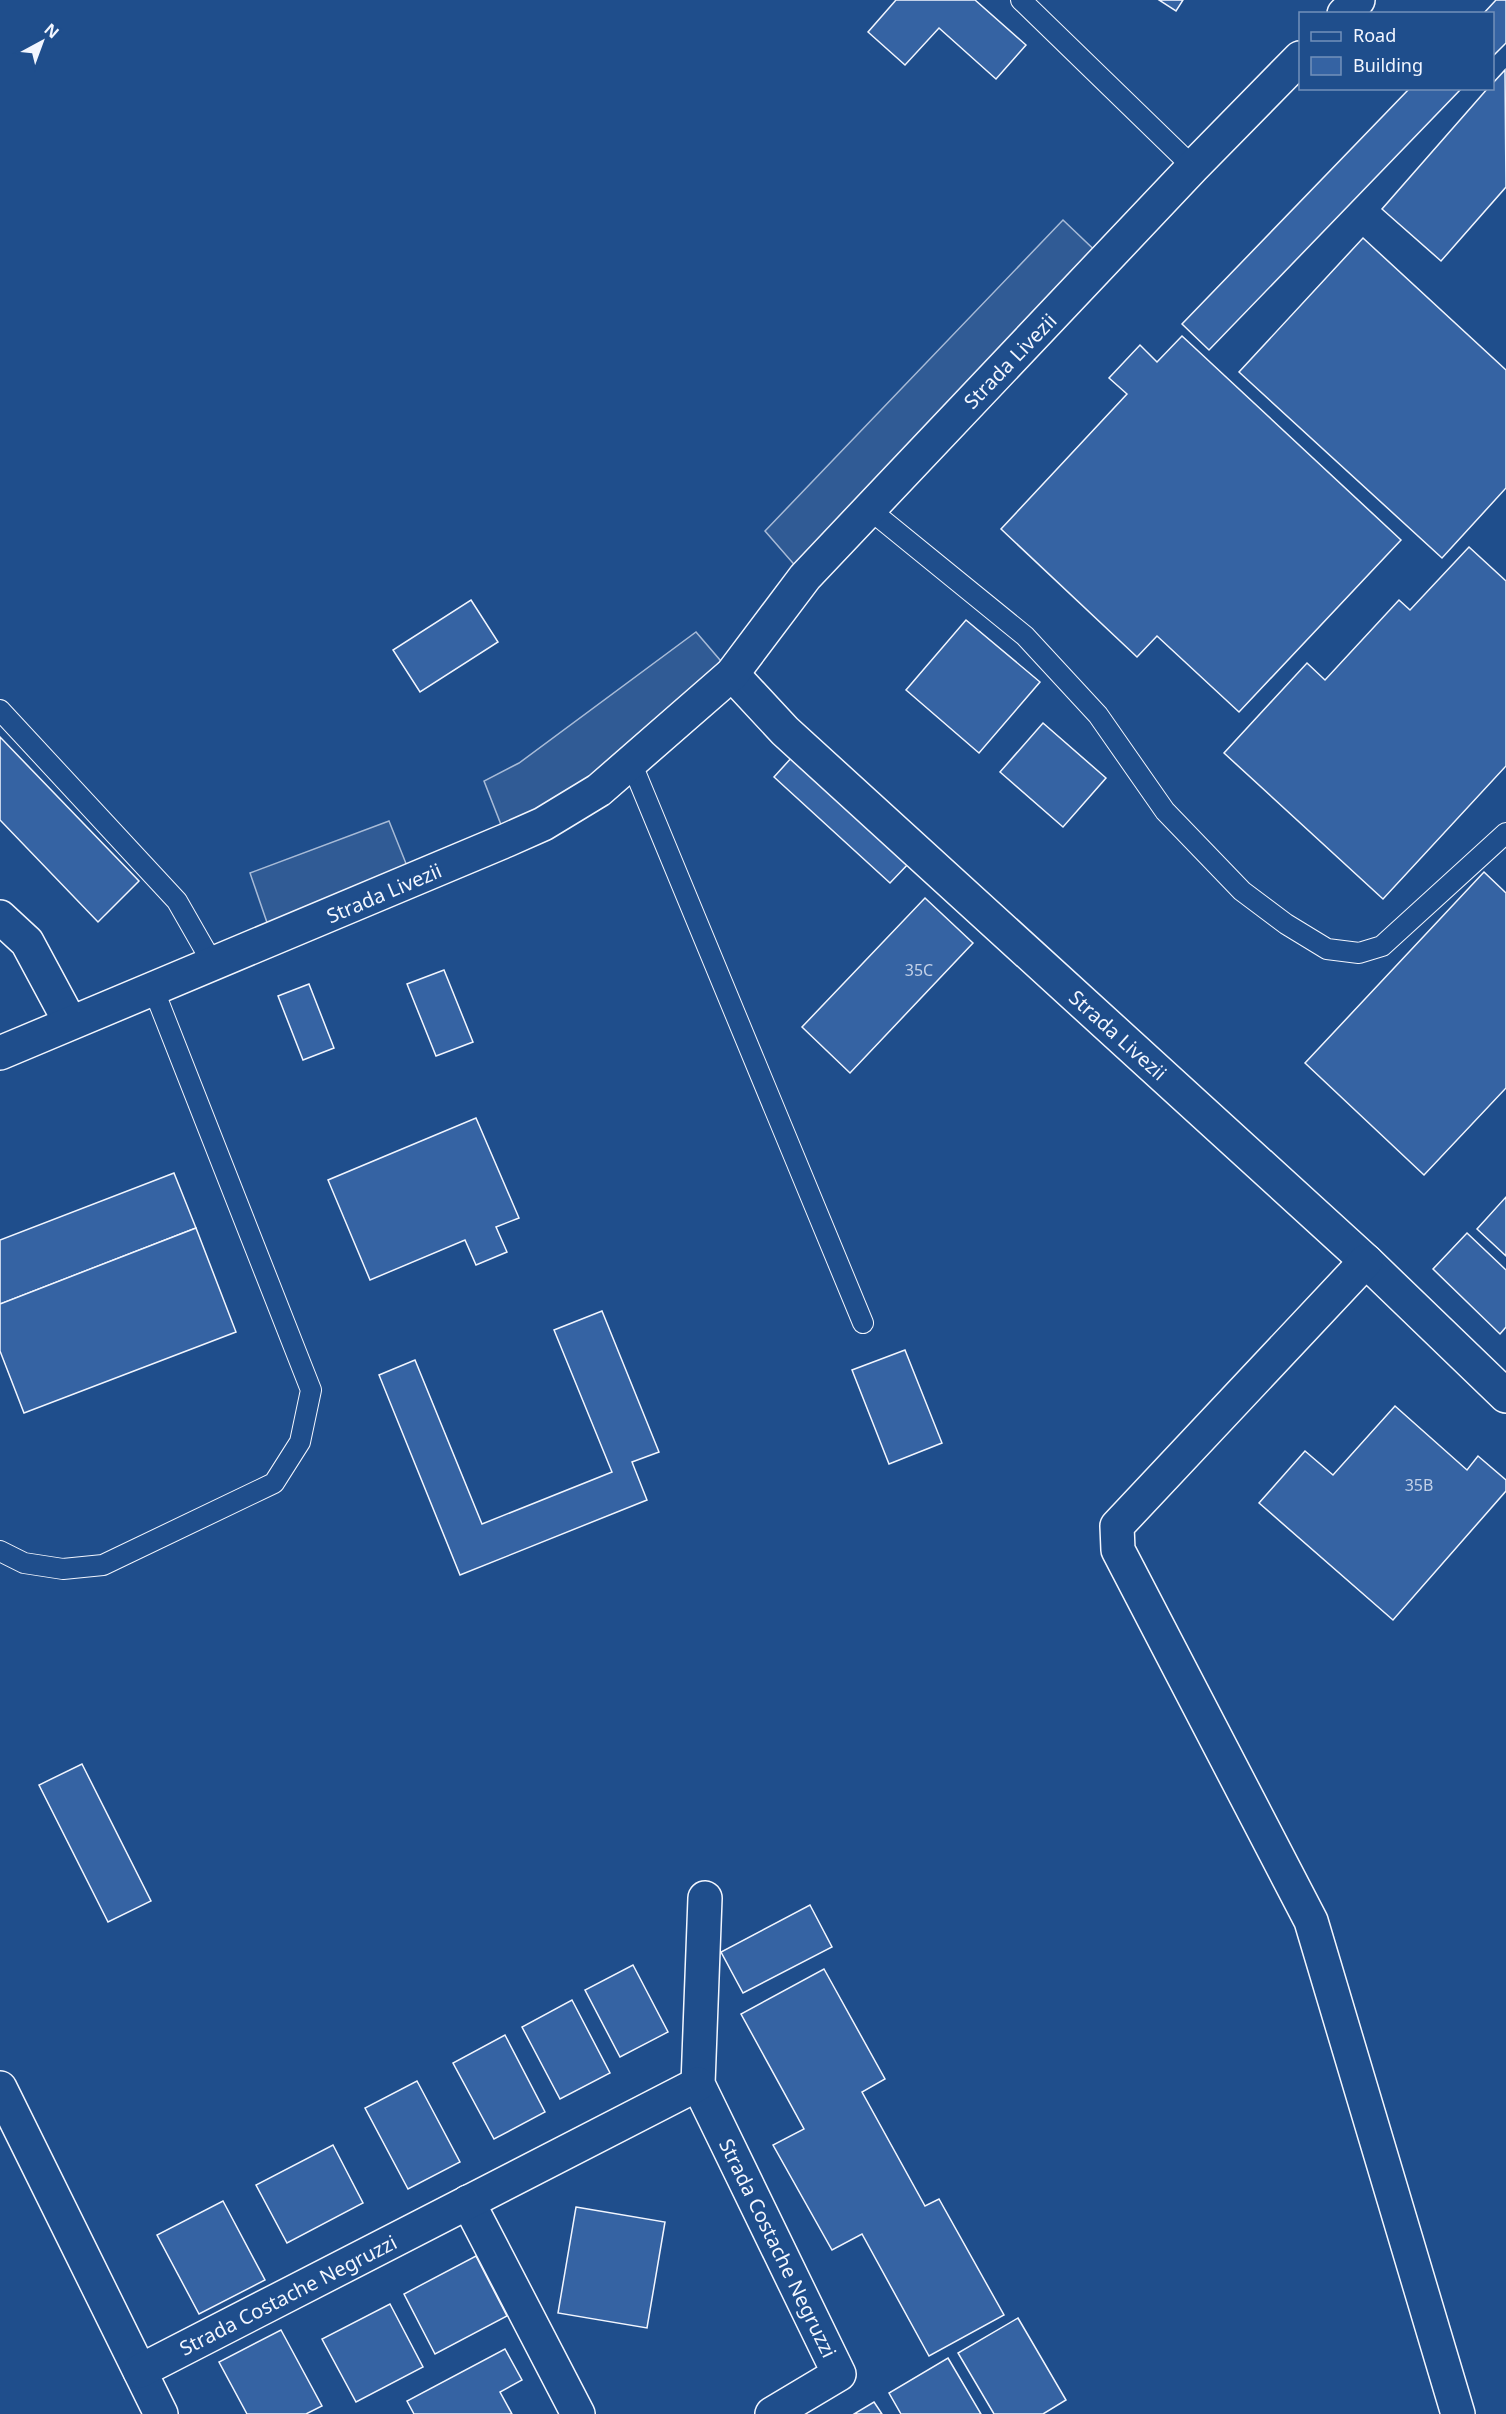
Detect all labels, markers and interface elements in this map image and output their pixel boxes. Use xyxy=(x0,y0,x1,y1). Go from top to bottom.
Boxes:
north arrow xyxy=(12,12,72,72)
legend xyxy=(1299,12,1494,90)
text: N xyxy=(40,18,64,43)
text: Road xyxy=(1353,23,1396,47)
text: Building xyxy=(1353,53,1423,77)
street label: Strada Livezii xyxy=(958,308,1062,414)
street label: Strada Livezii xyxy=(322,857,446,929)
house number: 35C xyxy=(905,959,933,981)
street label: Strada Livezii xyxy=(1063,984,1173,1086)
house number: 35B xyxy=(1405,1474,1433,1496)
street label: Strada Costache Negruzzi xyxy=(713,2134,843,2362)
street label: Strada Costache Negruzzi xyxy=(175,2228,401,2362)

